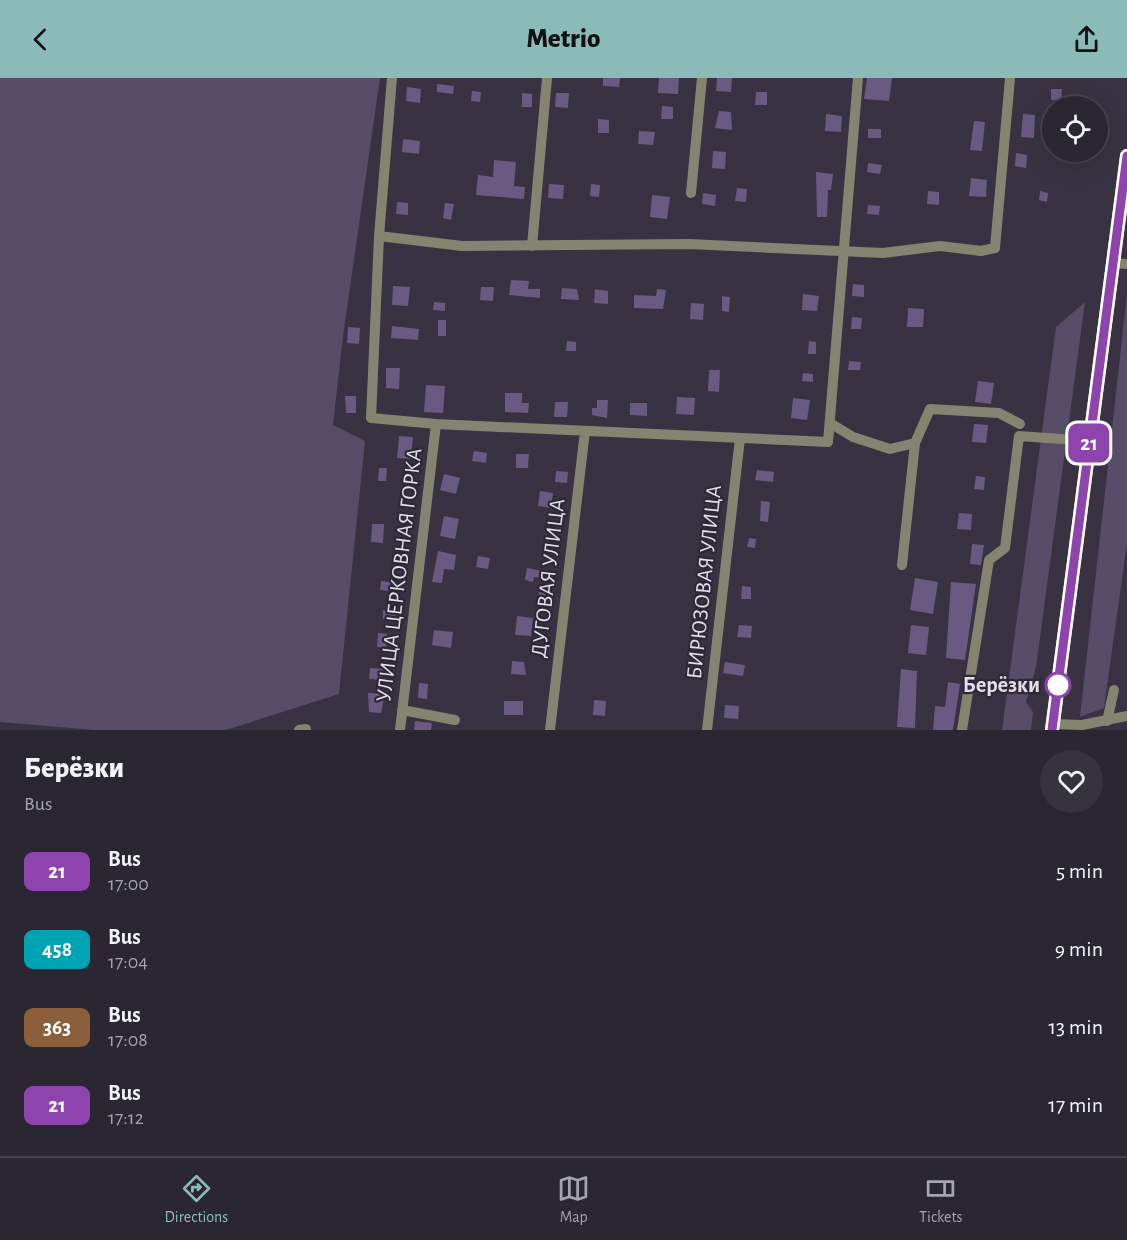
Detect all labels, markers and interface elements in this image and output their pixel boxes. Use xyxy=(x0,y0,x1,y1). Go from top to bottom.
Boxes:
icon: back xyxy=(24,23,57,56)
icon: share xyxy=(1070,23,1103,56)
text: Metrio xyxy=(527,25,600,52)
map controls xyxy=(1042,96,1108,162)
button: locate xyxy=(1042,96,1108,162)
line badge: 21 xyxy=(1062,424,1116,463)
text: 21 xyxy=(1080,433,1098,454)
street label: УЛИЦА ЦЕРКОВНАЯ ГОРКА xyxy=(372,447,426,703)
street label: БИРЮЗОВАЯ УЛИЦА xyxy=(683,484,725,680)
street label: ДУГОВАЯ УЛИЦА xyxy=(527,497,569,659)
marker: Берёзки xyxy=(1045,672,1071,698)
place label: Берёзки xyxy=(963,674,1040,696)
button: heart xyxy=(1040,750,1103,813)
text: Берёзки xyxy=(24,755,124,783)
text: Bus xyxy=(24,794,52,814)
text: Bus xyxy=(108,848,141,870)
text: 5 min xyxy=(1056,860,1103,882)
text: 21 xyxy=(48,861,66,882)
text: 17:00 xyxy=(108,874,149,894)
text: Bus xyxy=(108,926,141,948)
text: 9 min xyxy=(1055,938,1103,960)
text: 458 xyxy=(42,939,72,960)
text: 17:04 xyxy=(108,952,148,972)
text: Bus xyxy=(108,1004,141,1026)
text: 13 min xyxy=(1048,1016,1103,1038)
text: 363 xyxy=(43,1017,71,1038)
text: 17:08 xyxy=(108,1030,148,1050)
text: Bus xyxy=(108,1082,141,1104)
text: 17 min xyxy=(1048,1094,1103,1116)
text: 21 xyxy=(48,1095,66,1116)
text: 17:12 xyxy=(108,1108,144,1128)
tab: Directions xyxy=(164,1172,228,1227)
tab: Map xyxy=(557,1172,590,1227)
tab: Tickets xyxy=(919,1172,962,1227)

